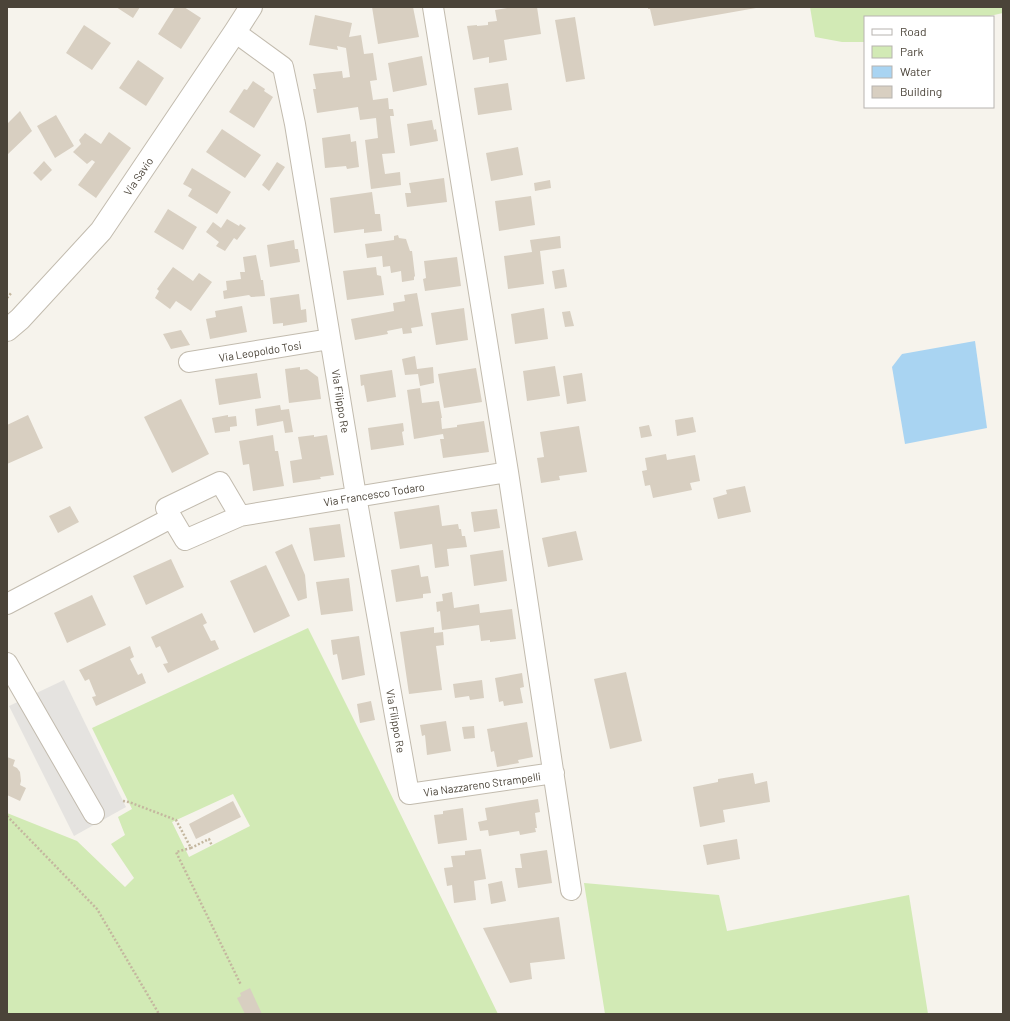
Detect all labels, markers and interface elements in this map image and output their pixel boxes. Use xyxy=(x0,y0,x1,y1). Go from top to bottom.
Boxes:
legend xyxy=(864,16,994,108)
text: Road xyxy=(900,24,927,38)
text: Park xyxy=(900,44,924,58)
text: Water xyxy=(900,64,932,78)
text: Building xyxy=(900,84,942,98)
street label: Via Savio xyxy=(121,155,155,197)
street label: Via Leopoldo Tosi xyxy=(218,338,302,364)
street label: Via Filippo Re xyxy=(330,368,352,434)
street label: Via Francesco Todaro xyxy=(322,480,426,508)
street label: Via Filippo Re xyxy=(384,688,408,754)
street label: Via Nazzareno Strampelli xyxy=(423,769,542,799)

